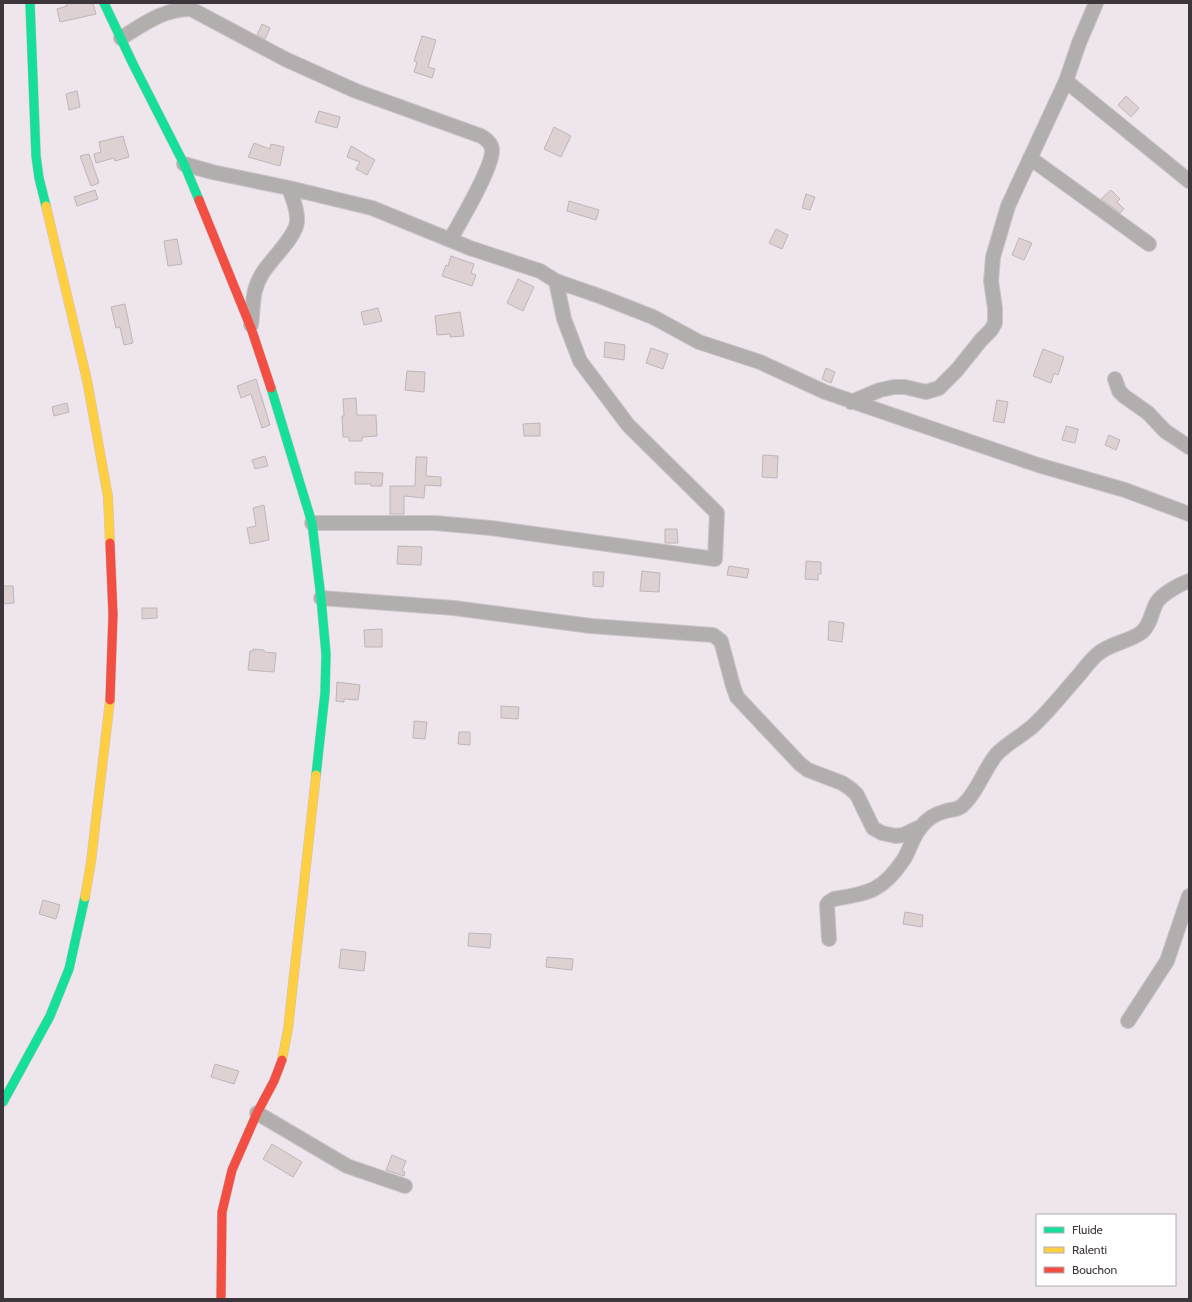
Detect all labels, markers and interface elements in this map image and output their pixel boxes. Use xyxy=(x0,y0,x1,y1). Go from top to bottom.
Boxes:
legend xyxy=(1036,1214,1176,1286)
text: Fluide xyxy=(1072,1222,1103,1237)
text: Ralenti xyxy=(1072,1242,1107,1257)
text: Bouchon xyxy=(1072,1262,1118,1277)

